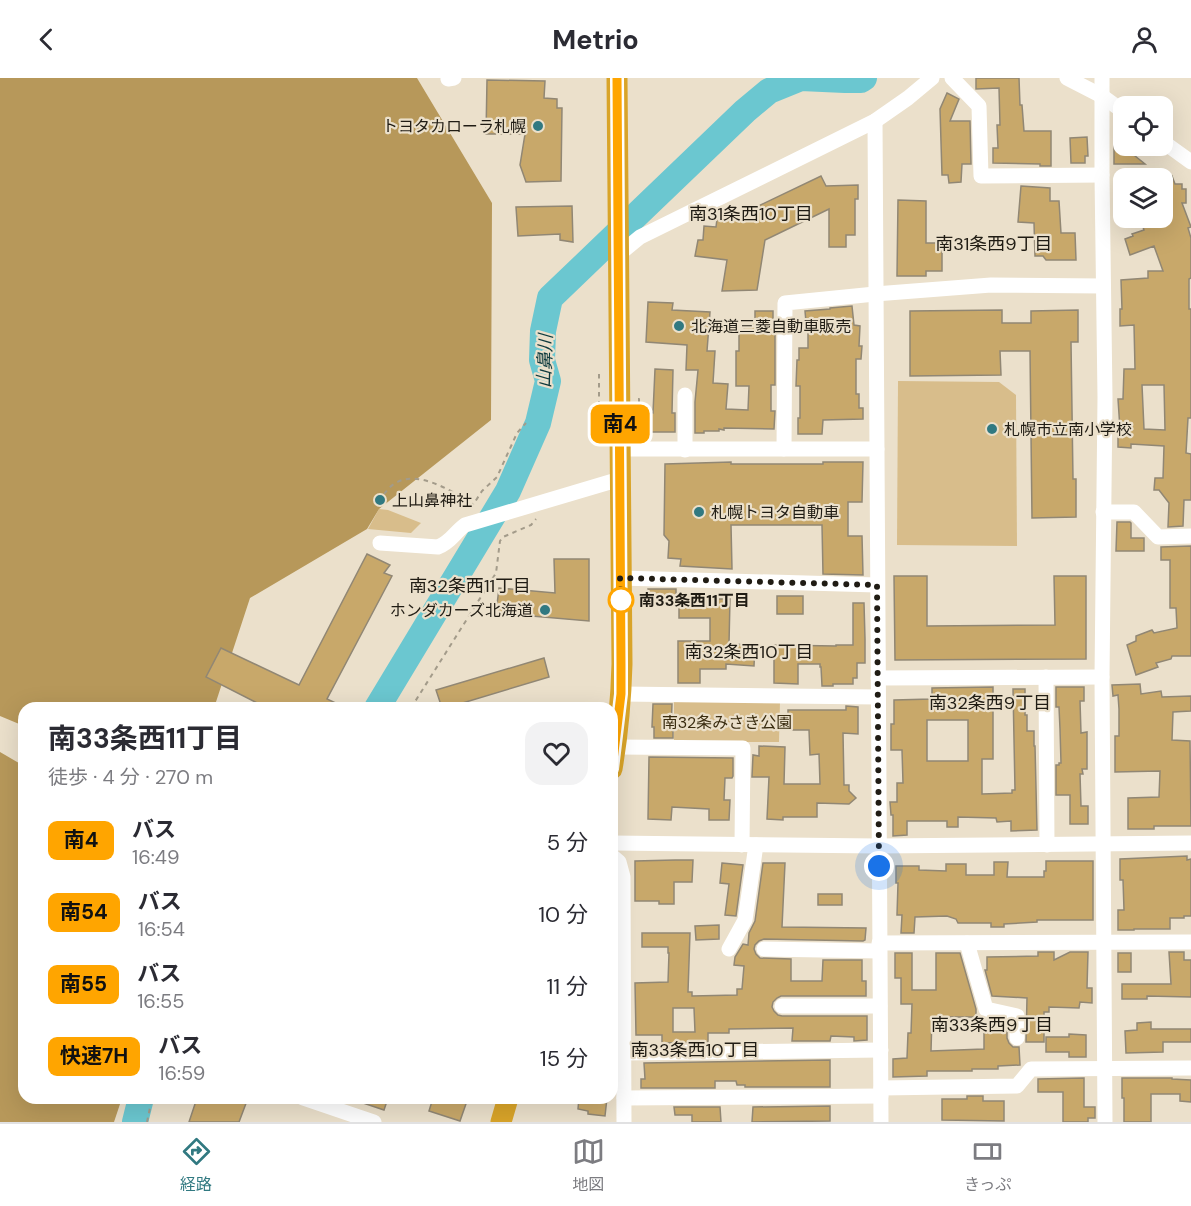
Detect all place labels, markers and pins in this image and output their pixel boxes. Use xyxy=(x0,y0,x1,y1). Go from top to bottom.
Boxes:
place label: トヨタカローラ札幌 xyxy=(382,116,526,137)
marker: トヨタカローラ札幌 xyxy=(531,119,545,133)
place label: 北海道三菱自動車販売 xyxy=(691,316,851,337)
marker: 北海道三菱自動車販売 xyxy=(672,319,686,333)
place label: 札幌市立南小学校 xyxy=(1004,419,1132,440)
marker: 札幌市立南小学校 xyxy=(985,422,999,436)
place label: 上山鼻神社 xyxy=(392,490,472,511)
marker: 上山鼻神社 xyxy=(373,493,387,507)
place label: 札幌トヨタ自動車 xyxy=(711,502,839,523)
marker: 札幌トヨタ自動車 xyxy=(692,505,706,519)
marker: 南33条西11丁目 xyxy=(608,587,634,613)
place label: 南33条西11丁目 xyxy=(639,590,750,611)
place label: ホンダカーズ北海道 xyxy=(390,600,533,621)
marker: ホンダカーズ北海道 xyxy=(538,603,552,617)

